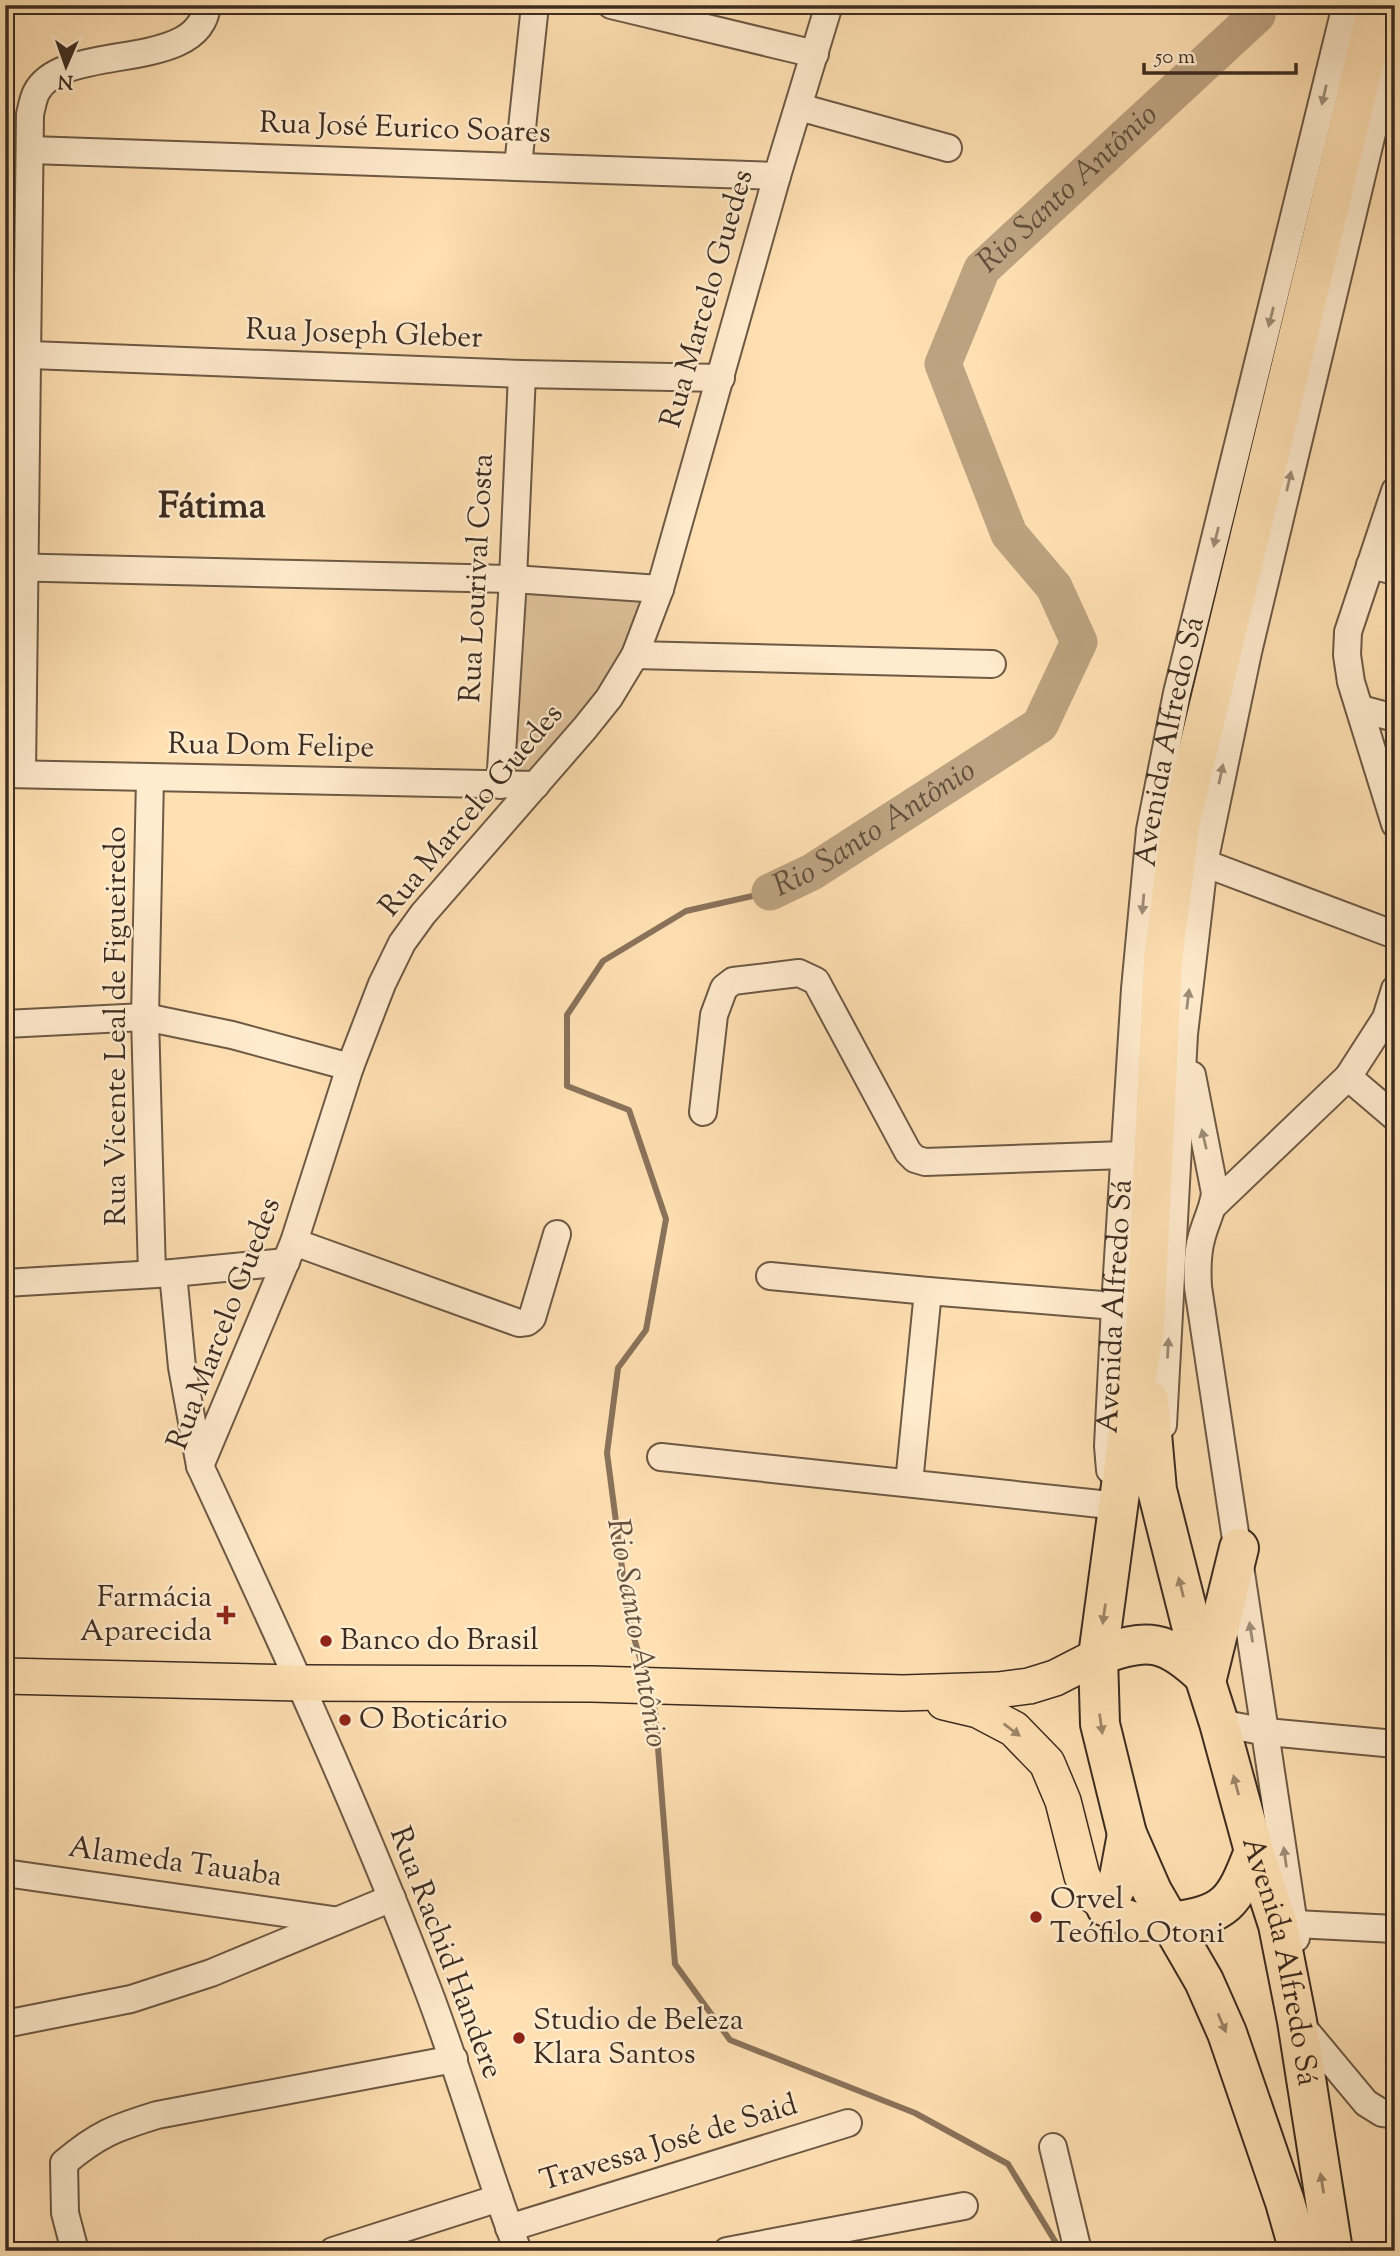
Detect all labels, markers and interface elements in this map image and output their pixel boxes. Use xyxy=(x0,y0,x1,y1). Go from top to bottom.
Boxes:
north arrow xyxy=(32,32,102,102)
scale bar xyxy=(1144,32,1297,76)
text: 50 m xyxy=(1154,43,1195,73)
text: N xyxy=(57,67,74,94)
one-way arrow xyxy=(1318,85,1329,107)
water label: Rio Santo Antônio xyxy=(968,94,1169,285)
street label: Rua José Eurico Soares xyxy=(259,102,551,156)
street label: Rua Marcelo Guedes xyxy=(651,165,765,433)
one-way arrow xyxy=(1265,306,1276,328)
street label: Rua Joseph Gleber xyxy=(245,309,483,361)
street label: Rua Lourival Costa xyxy=(450,452,506,704)
one-way arrow xyxy=(1284,470,1295,492)
district label: Fátima xyxy=(158,481,266,535)
one-way arrow xyxy=(1210,526,1221,548)
street label: Avenida Alfredo Sá xyxy=(1125,612,1217,869)
street label: Rua Marcelo Guedes xyxy=(370,695,574,927)
street label: Rua Dom Felipe xyxy=(167,724,375,770)
water label: Rio Santo Antônio xyxy=(766,749,985,910)
one-way arrow xyxy=(1216,763,1227,785)
street label: Rua Vicente Leal de Figueiredo xyxy=(96,826,139,1226)
one-way arrow xyxy=(1137,893,1148,915)
one-way arrow xyxy=(1183,988,1194,1010)
one-way arrow xyxy=(1199,1128,1210,1150)
street label: Avenida Alfredo Sá xyxy=(1087,1178,1144,1434)
street label: Rua Marcelo Guedes xyxy=(157,1192,293,1456)
one-way arrow xyxy=(1162,1337,1173,1359)
water label: Rio Santo Antônio xyxy=(593,1515,679,1751)
one-way arrow xyxy=(1175,1575,1186,1597)
place label: Farmácia Aparecida xyxy=(80,1577,212,1654)
one-way arrow xyxy=(1098,1603,1109,1625)
marker: Farmácia Aparecida xyxy=(218,1607,234,1623)
place label: Banco do Brasil xyxy=(340,1620,539,1663)
one-way arrow xyxy=(1246,1621,1257,1643)
marker: Banco do Brasil xyxy=(318,1633,334,1649)
place label: O Boticário xyxy=(359,1699,508,1742)
marker: O Boticário xyxy=(337,1712,353,1728)
one-way arrow xyxy=(1096,1713,1107,1735)
one-way arrow xyxy=(1003,1723,1021,1737)
one-way arrow xyxy=(1230,1774,1241,1796)
street label: Rua Rachid Handere xyxy=(377,1821,513,2085)
street label: Alameda Tauaba xyxy=(65,1827,285,1899)
street label: Avenida Alfredo Sá xyxy=(1230,1832,1328,2089)
one-way arrow xyxy=(1279,1846,1290,1868)
place label: Orvel Teófilo Otoni xyxy=(1050,1879,1225,1956)
marker: Orvel Teófilo Otoni xyxy=(1028,1909,1044,1925)
place label: Studio de Beleza Klara Santos xyxy=(533,2000,744,2077)
one-way arrow xyxy=(1217,2013,1228,2034)
marker: Studio de Beleza Klara Santos xyxy=(511,2030,527,2046)
street label: Travessa José de Said xyxy=(535,2084,803,2204)
one-way arrow xyxy=(1317,2172,1328,2194)

